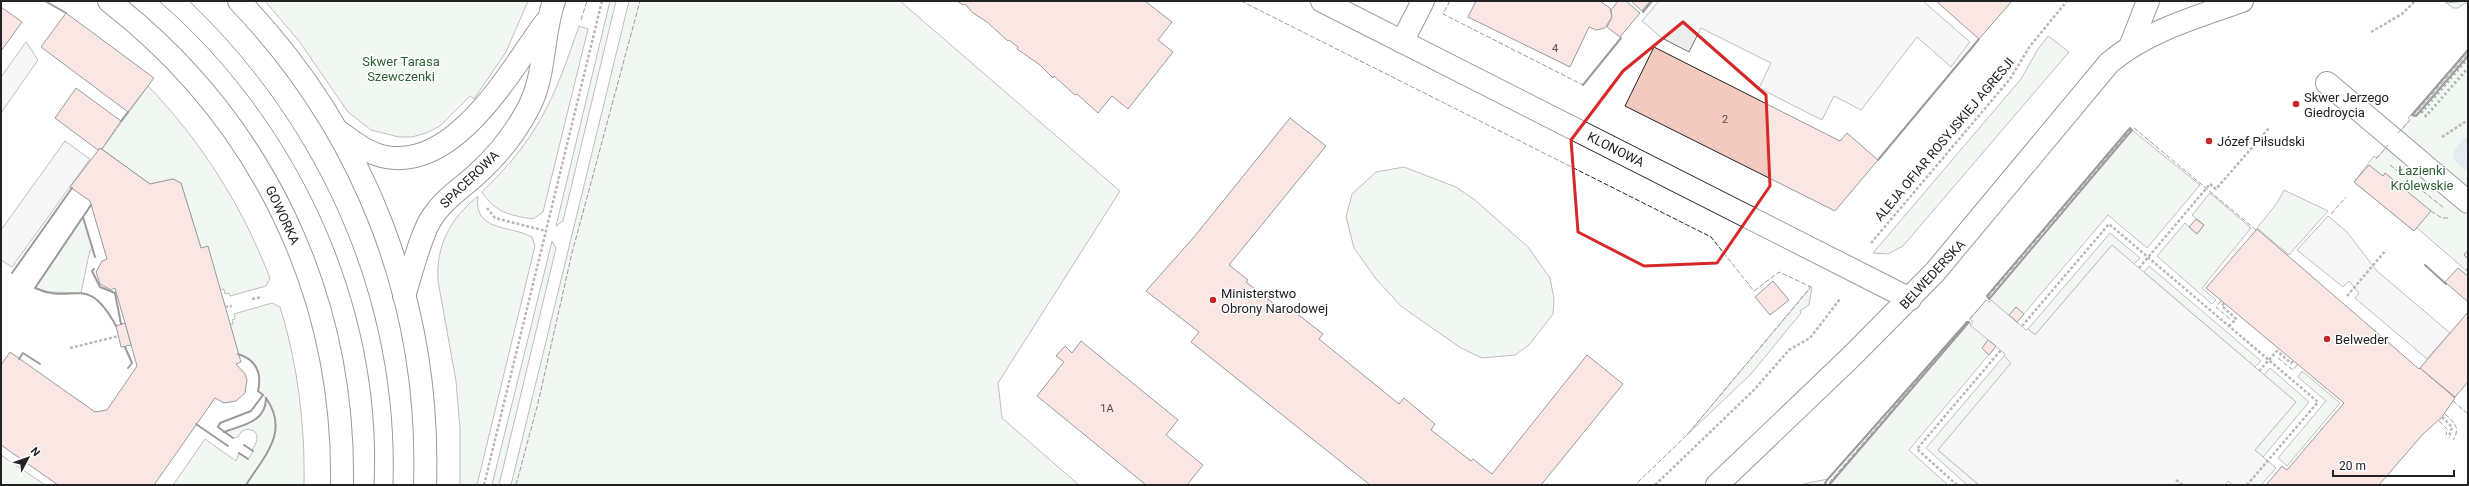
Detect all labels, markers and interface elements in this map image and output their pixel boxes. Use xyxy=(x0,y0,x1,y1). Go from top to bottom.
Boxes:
house number: 4 xyxy=(1552,42,1558,55)
park label: Skwer Tarasa Szewczenki xyxy=(362,54,440,84)
street label: ALEJA OFIAR ROSYJSKIEJ AGRESJI xyxy=(1872,55,2017,224)
place label: Skwer Jerzego Giedroycia xyxy=(2304,90,2389,120)
marker: Skwer Jerzego Giedroycia xyxy=(2291,99,2301,109)
house number: 2 xyxy=(1722,113,1728,126)
street label: KLONOWA xyxy=(1585,129,1647,170)
place label: Józef Piłsudski xyxy=(2217,134,2305,149)
marker: Józef Piłsudski xyxy=(2204,136,2214,146)
street label: SPACEROWA xyxy=(437,147,502,211)
park label: Łazienki Królewskie xyxy=(2390,163,2454,193)
street label: GOWORKA xyxy=(262,184,303,247)
street label: BELWEDERSKA xyxy=(1897,236,1968,312)
place label: Ministerstwo Obrony Narodowej xyxy=(1221,286,1328,316)
marker: Ministerstwo Obrony Narodowej xyxy=(1208,295,1218,305)
place label: Belweder xyxy=(2335,332,2389,347)
marker: Belweder xyxy=(2322,334,2332,344)
house number: 1A xyxy=(1100,402,1115,415)
north arrow xyxy=(8,438,48,478)
text: N xyxy=(28,445,43,459)
scale bar xyxy=(2333,452,2454,478)
text: 20 m xyxy=(2339,459,2366,473)

